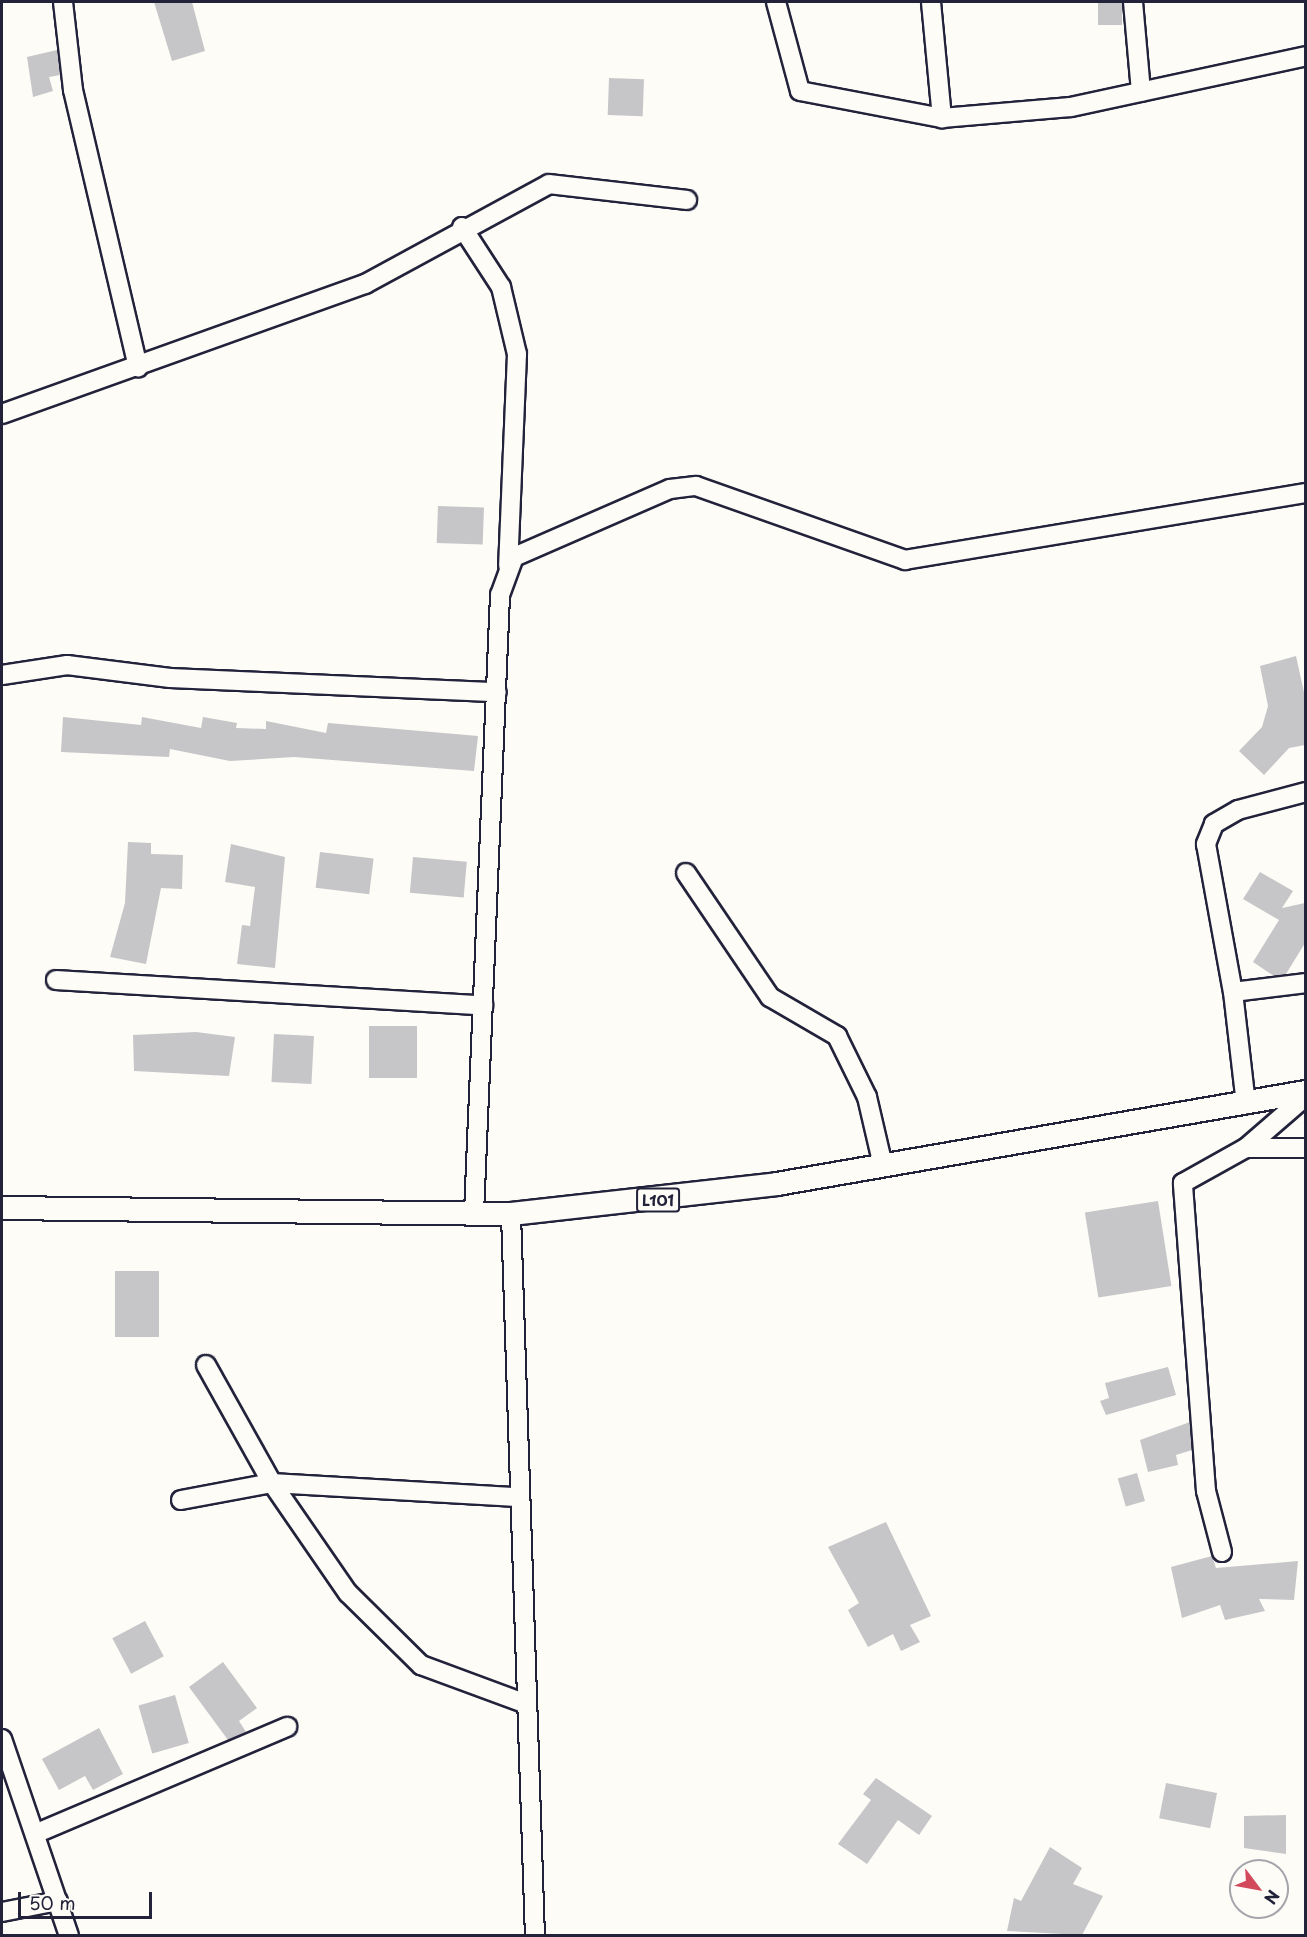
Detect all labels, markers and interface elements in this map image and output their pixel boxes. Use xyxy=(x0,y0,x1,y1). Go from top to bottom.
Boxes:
road number: L101 xyxy=(636,1188,680,1212)
north arrow xyxy=(1229,1859,1289,1919)
scale bar xyxy=(21,1880,154,1918)
text: N xyxy=(1259,1886,1286,1909)
text: 50 m xyxy=(29,1889,76,1916)

